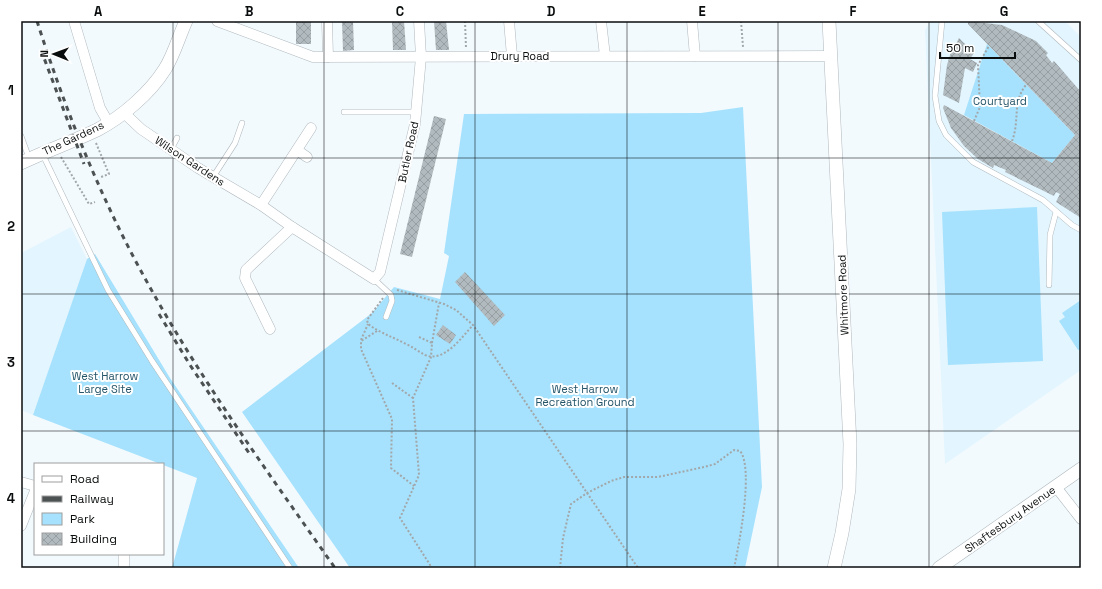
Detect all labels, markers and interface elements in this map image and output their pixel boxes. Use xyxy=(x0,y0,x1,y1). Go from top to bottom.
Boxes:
text: A xyxy=(94,3,103,20)
text: B xyxy=(245,3,254,20)
text: C xyxy=(396,3,404,20)
text: D xyxy=(547,3,556,20)
text: E xyxy=(698,3,706,20)
text: F xyxy=(850,3,857,20)
text: G xyxy=(1000,3,1008,20)
north arrow xyxy=(34,34,74,74)
scale bar xyxy=(940,34,1015,60)
text: 50 m xyxy=(946,40,974,56)
street label: Drury Road xyxy=(491,49,549,63)
text: N xyxy=(37,50,51,58)
text: 1 xyxy=(8,82,14,99)
park label: Courtyard xyxy=(973,94,1027,108)
street label: The Gardens xyxy=(40,118,106,158)
street label: Butler Road xyxy=(395,120,421,184)
street label: Wilson Gardens xyxy=(152,133,228,189)
text: 2 xyxy=(7,218,15,235)
street label: Whitmore Road xyxy=(835,254,851,336)
text: 3 xyxy=(7,354,15,371)
park label: West Harrow Large Site xyxy=(72,369,139,396)
park label: West Harrow Recreation Ground xyxy=(535,382,635,409)
legend xyxy=(34,463,164,555)
text: Road xyxy=(70,471,99,487)
street label: Shaftesbury Avenue xyxy=(962,482,1058,556)
text: 4 xyxy=(7,490,15,507)
text: Railway xyxy=(70,491,114,507)
text: Park xyxy=(70,511,95,527)
text: Building xyxy=(70,531,117,547)

